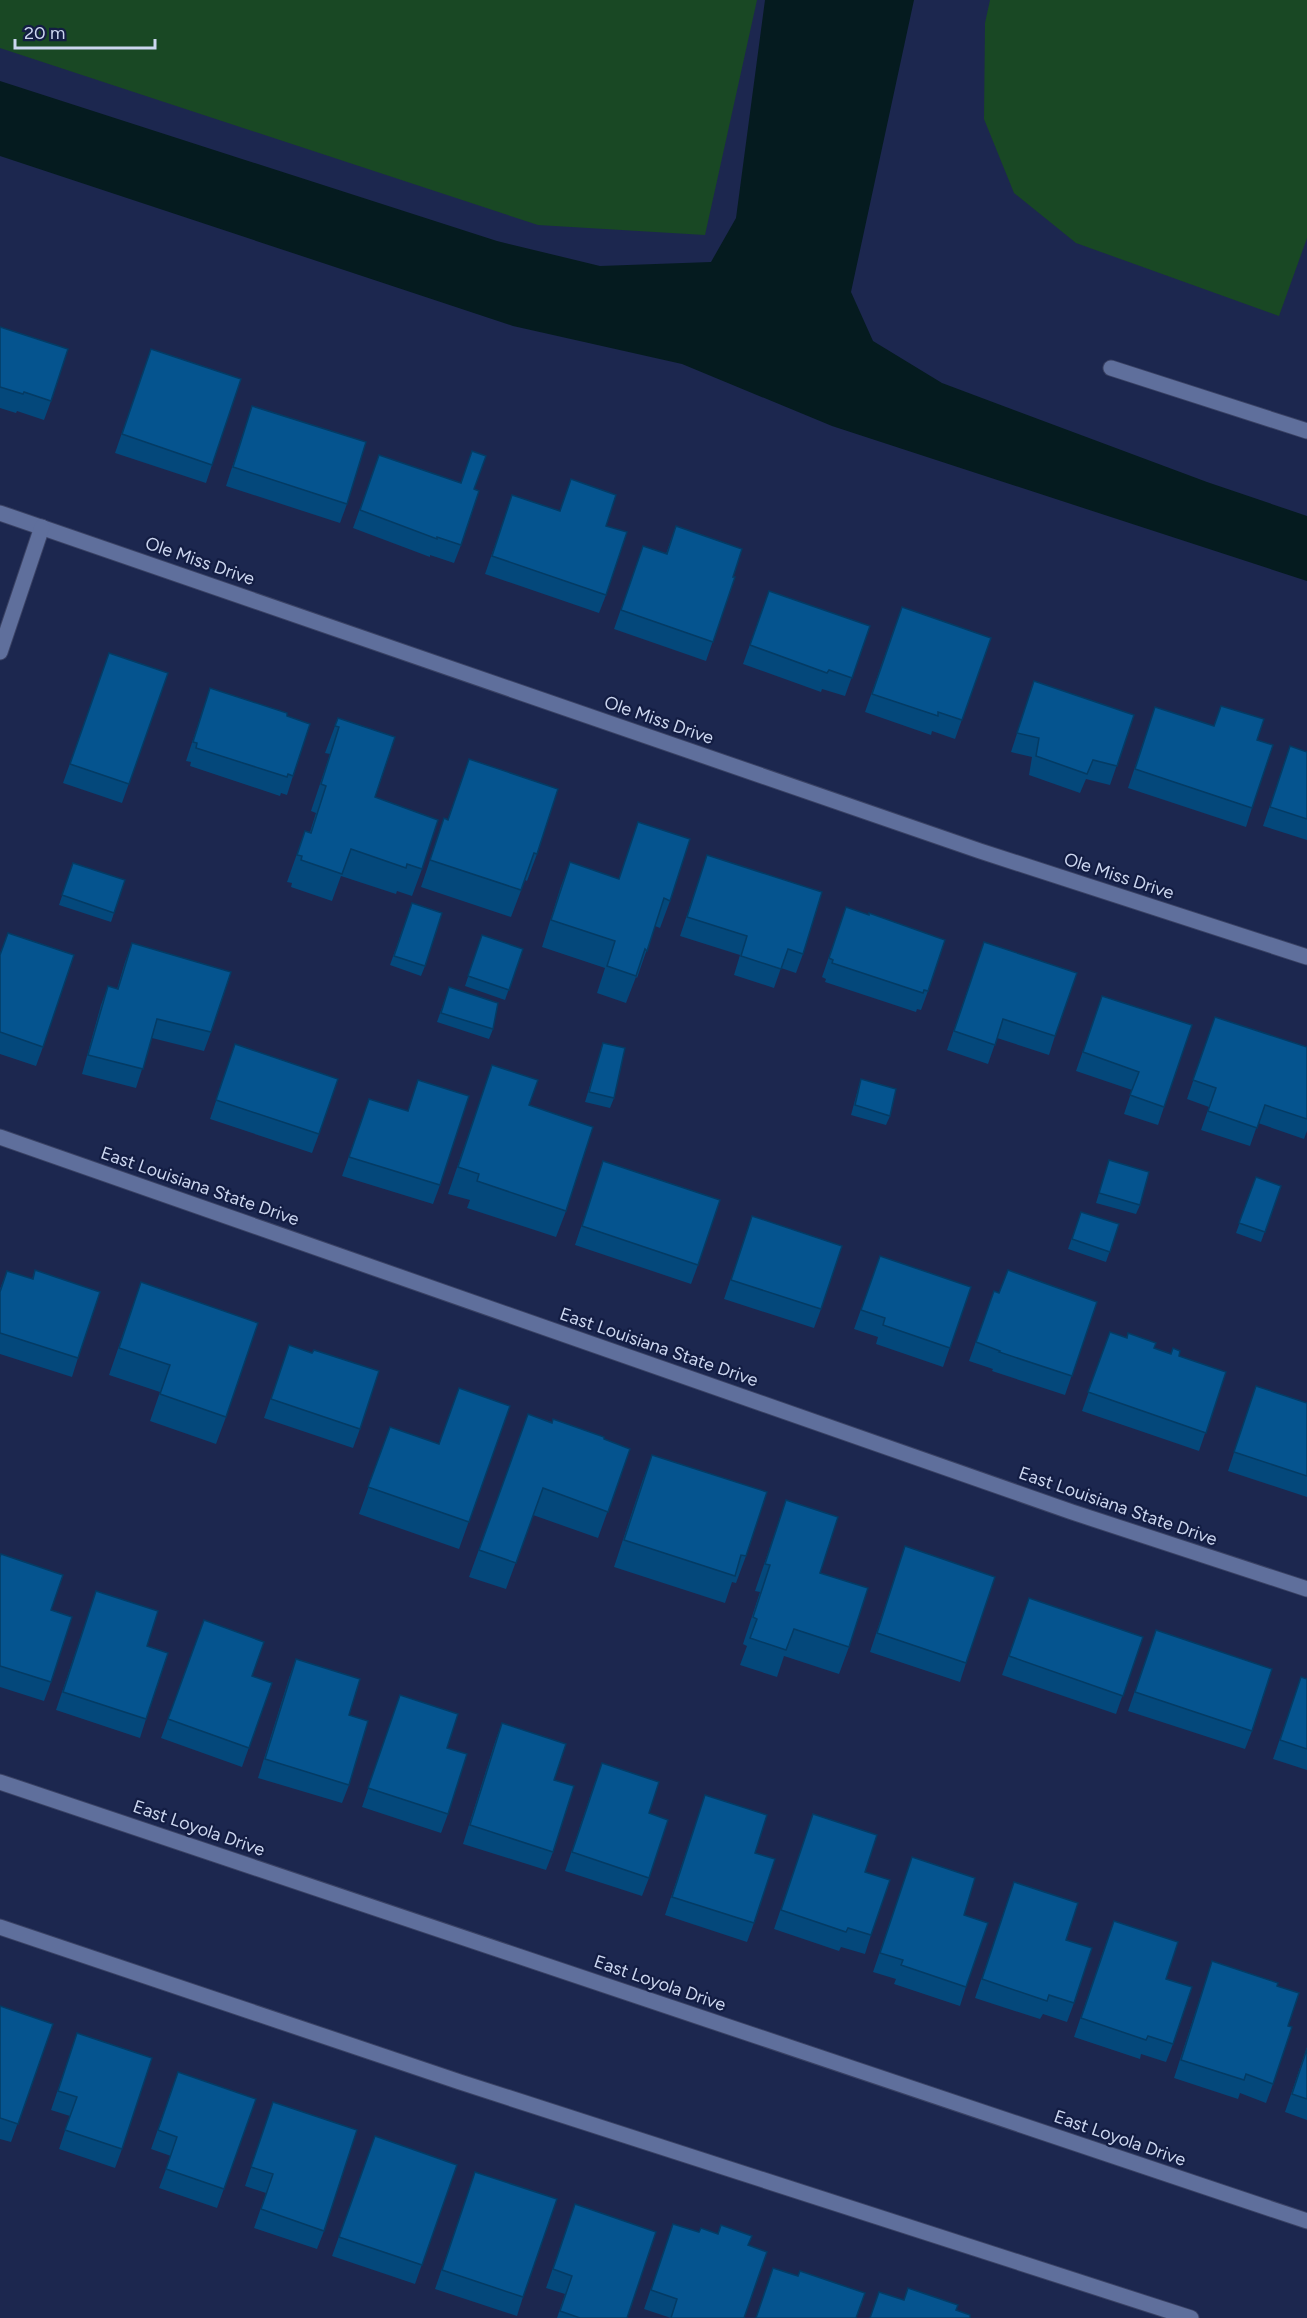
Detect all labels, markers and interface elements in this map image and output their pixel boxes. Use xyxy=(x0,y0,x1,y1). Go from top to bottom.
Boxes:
scale bar xyxy=(15,12,154,50)
text: 20 m xyxy=(24,22,65,44)
street label: Ole Miss Drive xyxy=(142,532,258,590)
street label: Ole Miss Drive xyxy=(601,691,717,749)
street label: Ole Miss Drive xyxy=(1061,848,1177,904)
street label: East Louisiana State Drive xyxy=(98,1142,302,1230)
street label: East Louisiana State Drive xyxy=(557,1303,761,1391)
street label: East Louisiana State Drive xyxy=(1016,1462,1220,1550)
street label: East Loyola Drive xyxy=(130,1795,268,1861)
street label: East Loyola Drive xyxy=(591,1950,729,2016)
street label: East Loyola Drive xyxy=(1051,2105,1189,2171)

